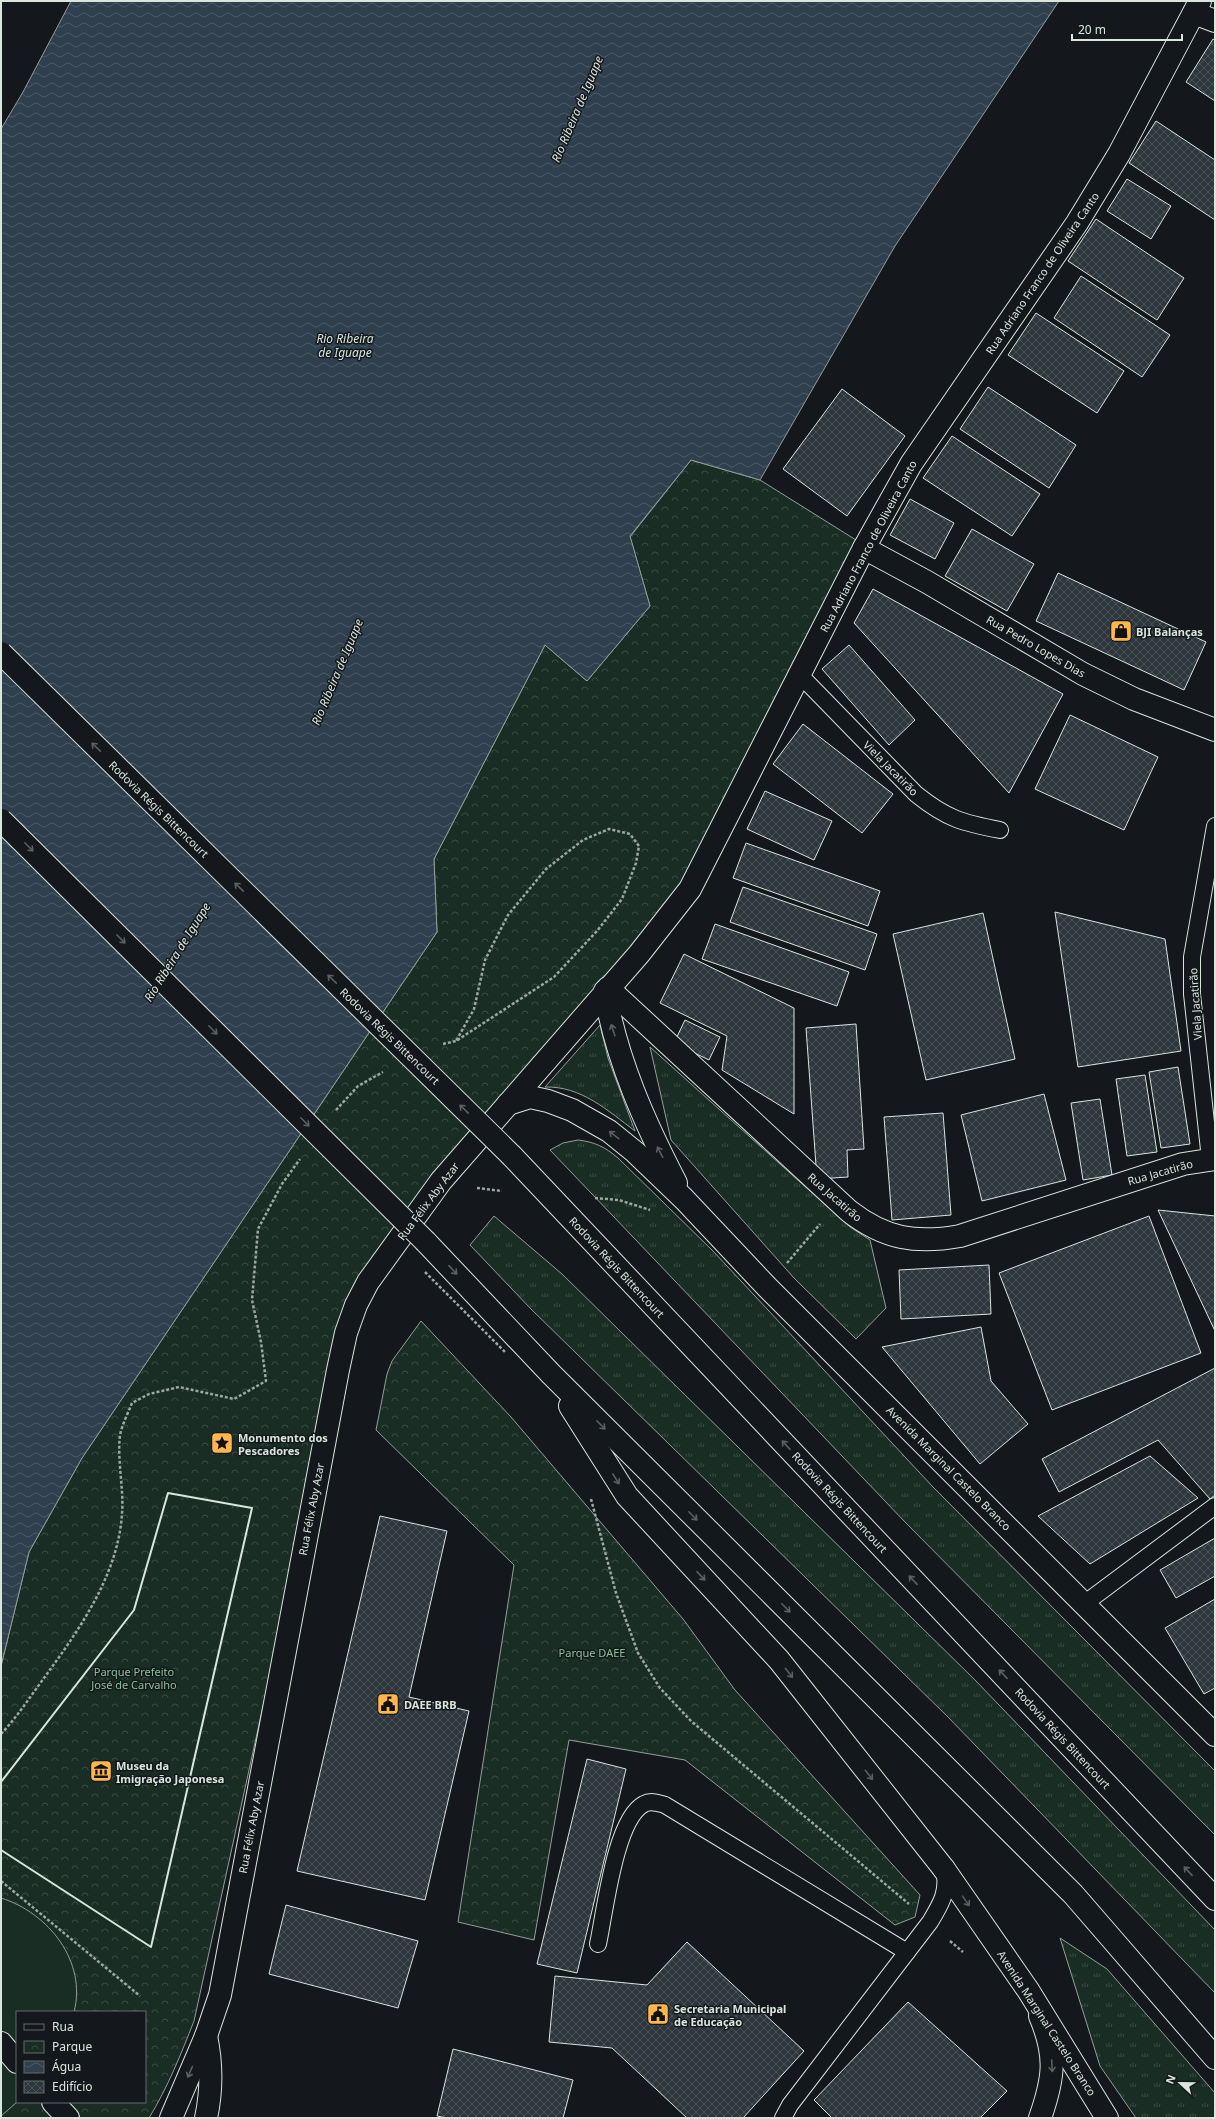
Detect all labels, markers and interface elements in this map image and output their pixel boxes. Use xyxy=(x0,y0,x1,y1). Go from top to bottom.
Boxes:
scale bar xyxy=(1072,16,1182,42)
text: 20 m xyxy=(1078,21,1106,38)
water label: Rio Ribeira de Iguape xyxy=(547,53,607,165)
street label: Rua Adriano Franco de Oliveira Canto xyxy=(982,189,1102,357)
water label: Rio Ribeira de Iguape xyxy=(316,330,374,361)
street label: Rua Adriano Franco de Oliveira Canto xyxy=(816,457,920,635)
street label: Rua Pedro Lopes Dias xyxy=(984,612,1088,680)
water label: Rio Ribeira de Iguape xyxy=(307,616,367,728)
shop icon: BJI Balanças xyxy=(1108,618,1134,644)
place label: BJI Balanças xyxy=(1136,624,1203,639)
street label: Viela Jacatirão xyxy=(860,737,922,799)
one-way arrow xyxy=(91,742,101,752)
street label: Rodovia Régis Bittencourt xyxy=(106,757,212,861)
one-way arrow xyxy=(24,842,34,852)
one-way arrow xyxy=(234,883,244,892)
water label: Rio Ribeira de Iguape xyxy=(140,899,214,1005)
one-way arrow xyxy=(116,934,126,944)
street label: Viela Jacatirão xyxy=(1185,967,1205,1040)
one-way arrow xyxy=(327,974,337,983)
street label: Rodovia Régis Bittencourt xyxy=(337,984,443,1088)
one-way arrow xyxy=(208,1025,218,1035)
one-way arrow xyxy=(609,1025,617,1037)
one-way arrow xyxy=(459,1104,469,1114)
one-way arrow xyxy=(300,1117,310,1127)
one-way arrow xyxy=(608,1131,619,1139)
one-way arrow xyxy=(656,1146,663,1158)
street label: Rua Jacatirão xyxy=(1126,1155,1195,1188)
street label: Rua Félix Aby Azar xyxy=(394,1159,463,1243)
street label: Rua Jacatirão xyxy=(805,1169,866,1225)
street label: Rodovia Régis Bittencourt xyxy=(566,1213,668,1321)
one-way arrow xyxy=(448,1265,458,1275)
street label: Avenida Marginal Castelo Branco xyxy=(883,1402,1015,1534)
one-way arrow xyxy=(596,1420,606,1430)
place icon: Monumento dos Pescadores xyxy=(209,1430,235,1456)
place label: Monumento dos Pescadores xyxy=(238,1430,328,1458)
one-way arrow xyxy=(781,1440,790,1450)
street label: Rodovia Régis Bittencourt xyxy=(789,1448,891,1556)
street label: Rua Félix Aby Azar xyxy=(295,1461,327,1557)
one-way arrow xyxy=(612,1473,620,1485)
one-way arrow xyxy=(688,1511,698,1521)
one-way arrow xyxy=(696,1571,705,1581)
one-way arrow xyxy=(909,1575,918,1585)
one-way arrow xyxy=(781,1603,791,1613)
park label: Parque DAEE xyxy=(559,1645,625,1660)
park label: Parque Prefeito José de Carvalho xyxy=(90,1664,177,1692)
one-way arrow xyxy=(784,1667,793,1678)
one-way arrow xyxy=(998,1669,1007,1679)
street label: Rodovia Régis Bittencourt xyxy=(1012,1684,1114,1792)
public building icon: DAEE BRB xyxy=(375,1691,401,1717)
place label: DAEE BRB xyxy=(404,1697,456,1712)
museum icon: Museu da Imigração Japonesa xyxy=(88,1758,114,1784)
place label: Museu da Imigração Japonesa xyxy=(116,1758,224,1786)
one-way arrow xyxy=(865,1769,873,1780)
street label: Rua Félix Aby Azar xyxy=(235,1779,267,1875)
one-way arrow xyxy=(1184,1866,1193,1876)
one-way arrow xyxy=(962,1895,970,1906)
street label: Avenida Marginal Castelo Branco xyxy=(994,1947,1100,2099)
public building icon: Secretaria Municipal de Educação xyxy=(645,2001,671,2027)
place label: Secretaria Municipal de Educação xyxy=(674,2001,786,2029)
legend xyxy=(16,2011,146,2103)
text: Rua xyxy=(52,2018,74,2035)
text: Parque xyxy=(52,2038,93,2055)
text: Água xyxy=(52,2058,81,2075)
one-way arrow xyxy=(1048,2060,1055,2073)
north arrow xyxy=(1160,2063,1200,2103)
one-way arrow xyxy=(186,2066,194,2078)
text: N xyxy=(1162,2072,1179,2086)
text: Edifício xyxy=(52,2078,93,2095)

